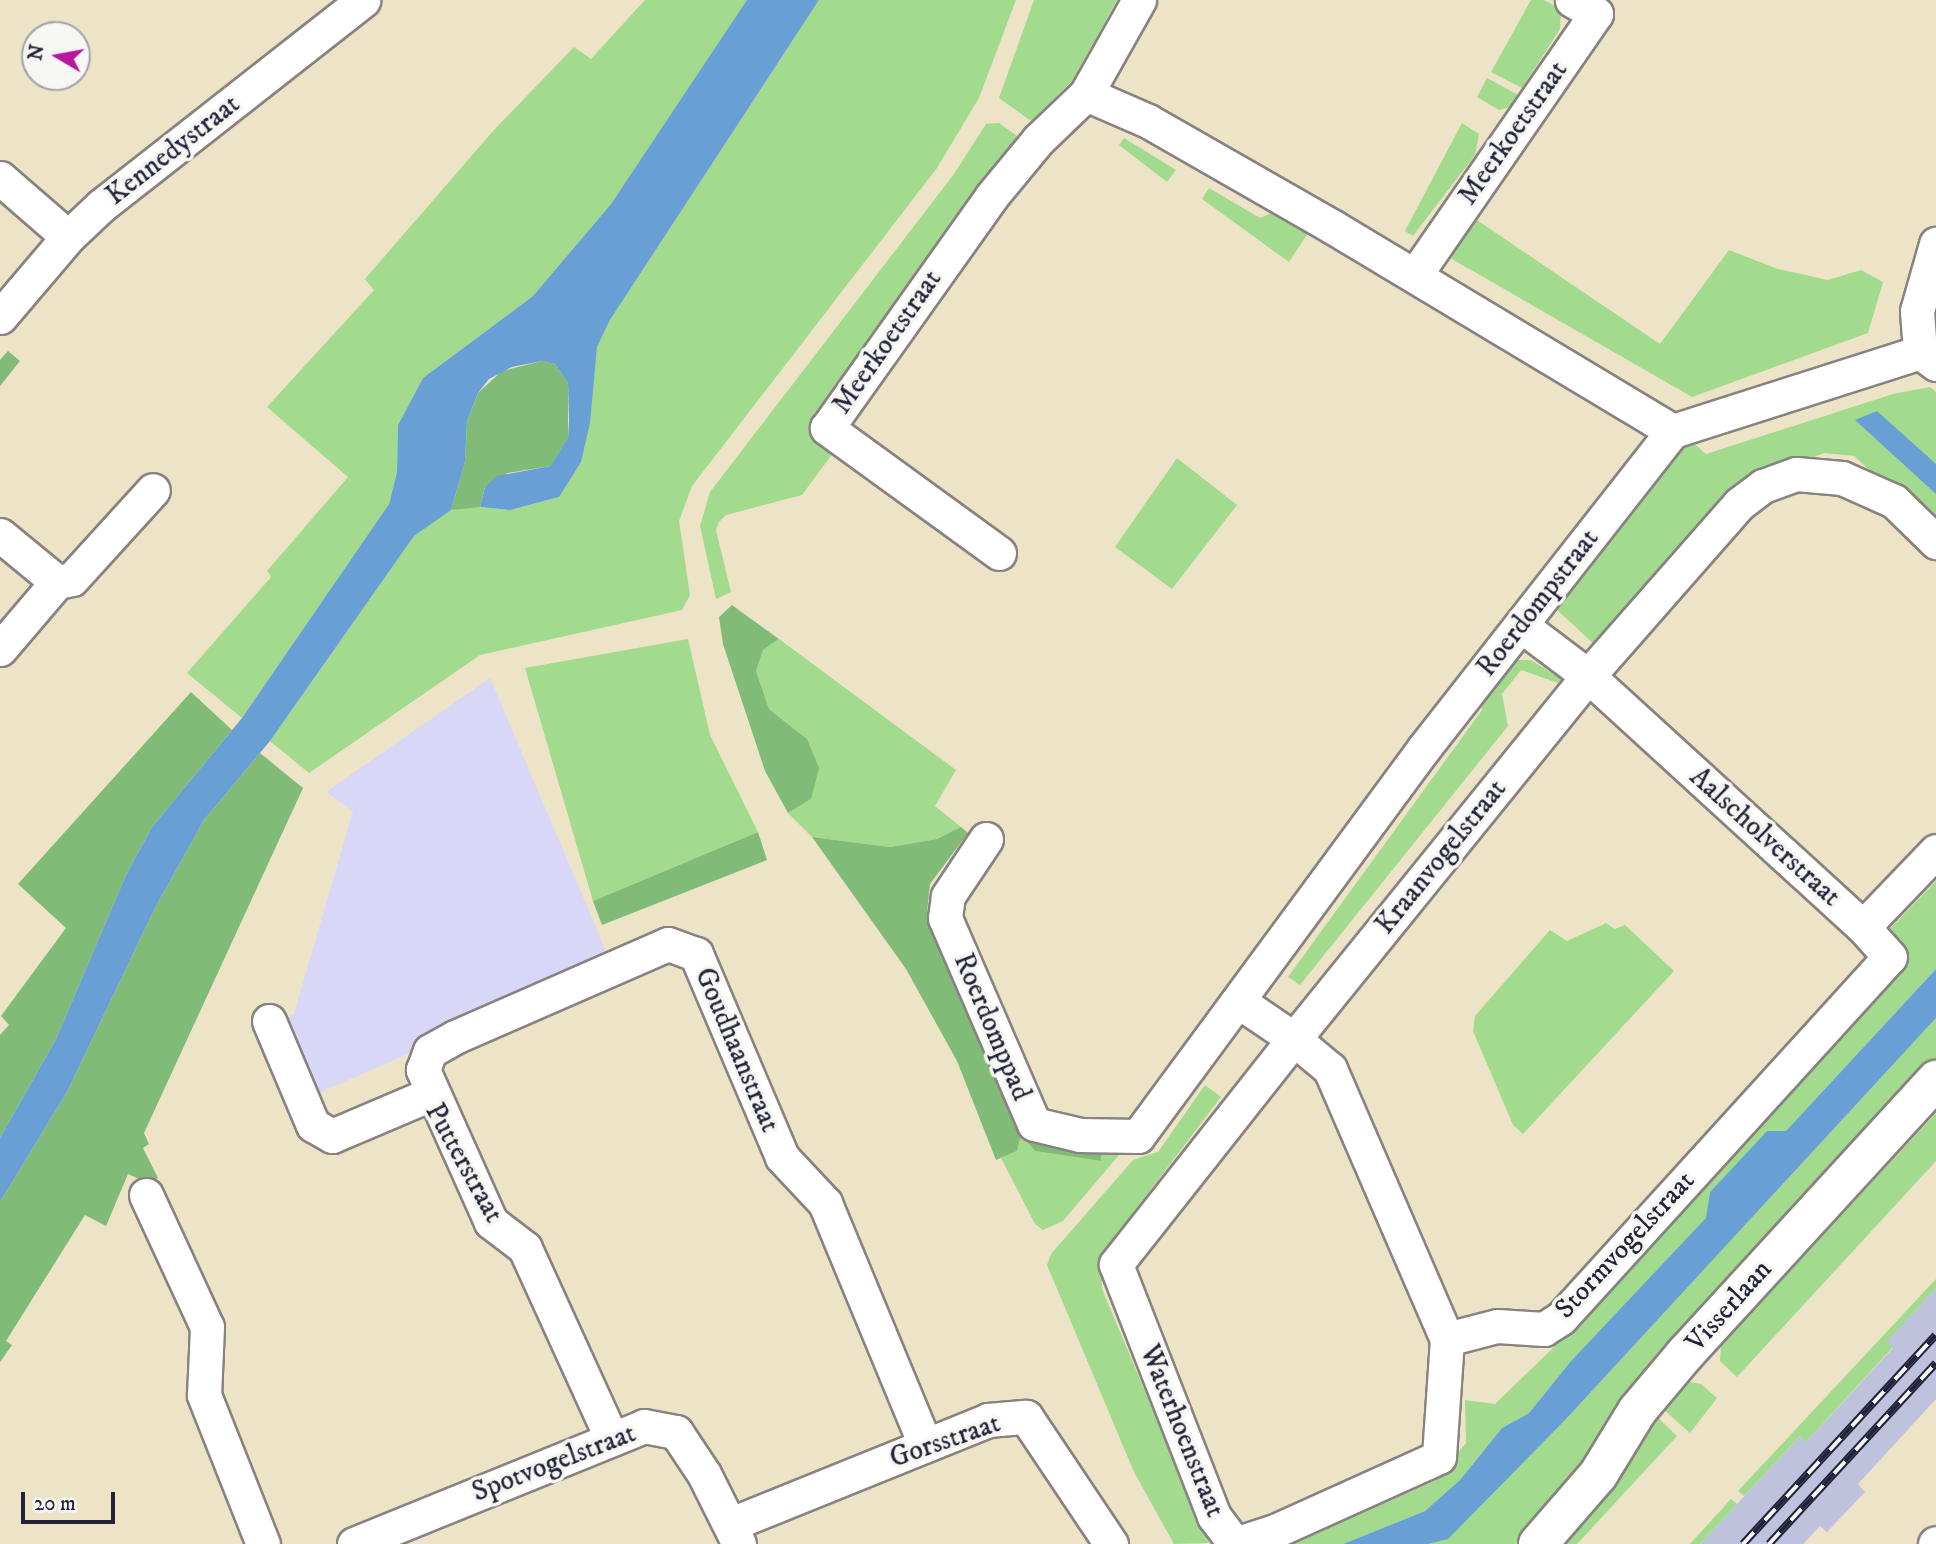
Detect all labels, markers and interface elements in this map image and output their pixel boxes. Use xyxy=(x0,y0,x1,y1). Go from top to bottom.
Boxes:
north arrow xyxy=(21,21,91,91)
text: N xyxy=(24,43,49,62)
street label: Meerkoetstraat xyxy=(1451,55,1575,211)
street label: Kennedystraat xyxy=(100,87,246,213)
street label: Meerkoetstraat xyxy=(825,264,949,420)
street label: Roerdompstraat xyxy=(1470,522,1606,684)
street label: Aalscholverstraat xyxy=(1683,760,1847,914)
street label: Kraanvogelstraat xyxy=(1368,773,1514,941)
street label: Roerdomppad xyxy=(946,948,1038,1106)
street label: Goudhaanstraat xyxy=(687,963,787,1137)
street label: Putterstraat xyxy=(417,1097,511,1229)
street label: Stormvogelstraat xyxy=(1548,1164,1702,1326)
street label: Visserlaan xyxy=(1679,1253,1779,1359)
street label: Waterhoenstraat xyxy=(1132,1340,1232,1522)
street label: Gorsstraat xyxy=(885,1406,1005,1476)
street label: Spotvogelstraat xyxy=(468,1416,640,1510)
scale bar xyxy=(24,1478,119,1522)
text: 20 m xyxy=(34,1491,76,1517)

